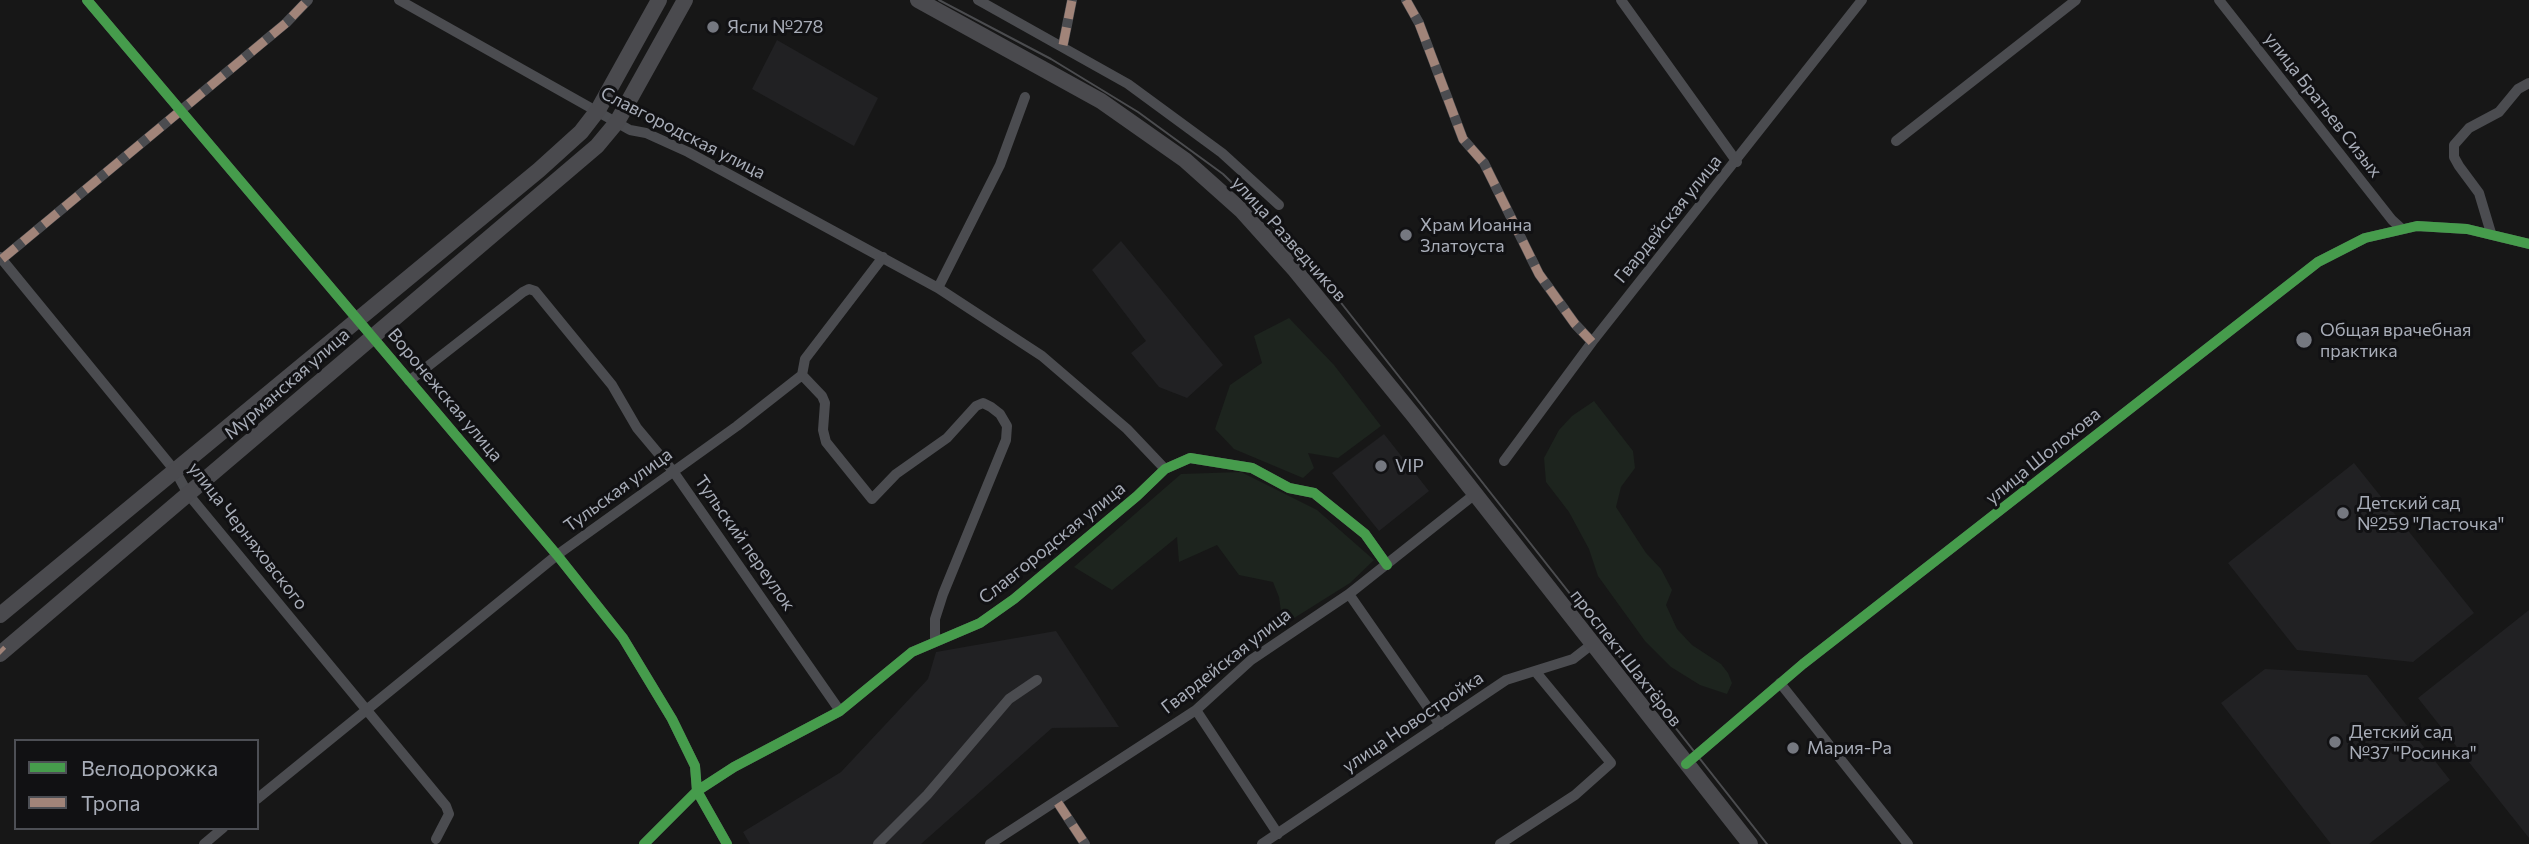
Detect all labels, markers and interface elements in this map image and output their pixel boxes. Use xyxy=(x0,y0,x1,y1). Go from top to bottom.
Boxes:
place label: Ясли №278 xyxy=(727,16,824,38)
marker: Ясли №278 xyxy=(705,19,721,35)
street label: улица Братьев Сизых xyxy=(2260,28,2386,182)
street label: Славгородская улица xyxy=(597,82,769,184)
street label: Гвардейская улица xyxy=(1610,151,1726,287)
street label: улица Разведчиков xyxy=(1227,172,1351,306)
place label: Храм Иоанна Златоуста xyxy=(1420,214,1532,256)
marker: Храм Иоанна Златоуста xyxy=(1398,227,1414,243)
place label: Общая врачебная практика xyxy=(2320,319,2472,362)
street label: Мурманская улица xyxy=(220,324,354,444)
street label: Воронежская улица xyxy=(383,324,507,466)
marker: Общая врачебная практика xyxy=(2294,330,2314,350)
street label: улица Шолохова xyxy=(1981,403,2105,509)
street label: Тульская улица xyxy=(560,443,676,537)
place label: VIP xyxy=(1395,455,1424,477)
street label: улица Черняховского xyxy=(184,458,312,614)
marker: VIP xyxy=(1373,458,1389,474)
street label: Тульский переулок xyxy=(690,471,800,615)
street label: Славгородская улица xyxy=(975,477,1129,609)
place label: Детский сад №259 "Ласточка" xyxy=(2357,492,2505,534)
marker: Детский сад №259 "Ласточка" xyxy=(2335,505,2351,521)
street label: проспект Шахтёров xyxy=(1566,585,1686,731)
street label: Гвардейская улица xyxy=(1157,604,1295,718)
street label: улица Новостройка xyxy=(1338,667,1488,777)
place label: Детский сад №37 "Росинка" xyxy=(2349,721,2477,764)
marker: Детский сад №37 "Росинка" xyxy=(2327,734,2343,750)
place label: Мария-Ра xyxy=(1807,737,1892,759)
legend xyxy=(14,739,259,830)
marker: Мария-Ра xyxy=(1785,740,1801,756)
text: Велодорожка xyxy=(81,755,218,780)
text: Тропа xyxy=(81,790,140,815)

